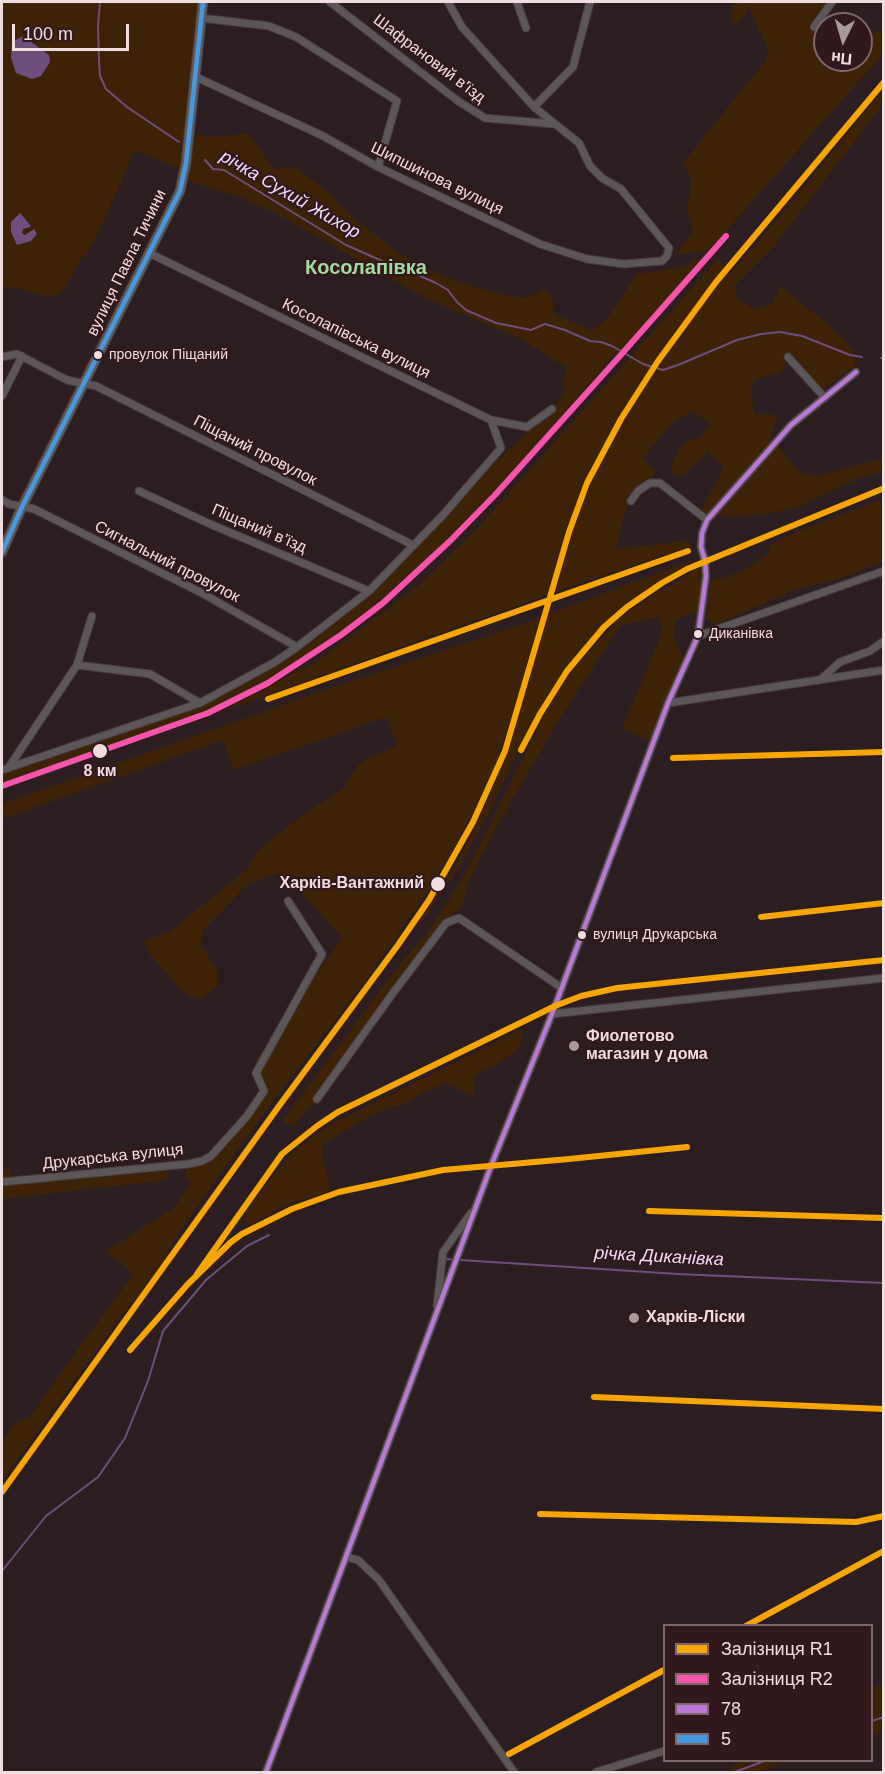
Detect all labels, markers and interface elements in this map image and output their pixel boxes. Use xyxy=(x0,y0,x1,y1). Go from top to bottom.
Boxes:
street label: Шафрановий в'їзд xyxy=(369,11,489,107)
scale bar xyxy=(15,12,132,50)
north arrow xyxy=(813,12,873,72)
text: 100 m xyxy=(23,24,73,44)
text: Пн xyxy=(830,49,853,68)
street label: Шипшинова вулиця xyxy=(367,139,507,219)
water label: річка Сухий Жихор xyxy=(216,146,364,244)
street label: вулиця Павла Тичини xyxy=(83,187,171,339)
district label: Косолапівка xyxy=(305,256,427,280)
street label: Косолапівська вулиця xyxy=(279,295,433,383)
place label: провулок Піщаний xyxy=(109,347,228,363)
marker: провулок Піщаний xyxy=(92,349,104,361)
street label: Піщаний провулок xyxy=(190,412,320,490)
street label: Піщаний в’їзд xyxy=(209,500,309,558)
street label: Сигнальний провулок xyxy=(91,517,243,607)
place label: Диканівка xyxy=(709,626,773,642)
marker: Диканівка xyxy=(692,628,704,640)
marker: 8 км xyxy=(91,742,109,760)
place label: 8 км xyxy=(83,762,117,782)
place label: Харків-Вантажний xyxy=(280,874,424,894)
marker: Харків-Вантажний xyxy=(429,875,447,893)
place label: вулиця Друкарська xyxy=(593,927,717,943)
marker: вулиця Друкарська xyxy=(576,929,588,941)
place label: Фиолетово магазин у дома xyxy=(586,1027,708,1065)
marker: Фиолетово магазин у дома xyxy=(567,1039,581,1053)
street label: Друкарська вулиця xyxy=(42,1140,184,1174)
water label: річка Диканівка xyxy=(594,1243,724,1271)
place label: Харків-Ліски xyxy=(646,1308,745,1328)
marker: Харків-Ліски xyxy=(627,1311,641,1325)
legend xyxy=(663,1624,873,1762)
text: Залізниця R1 xyxy=(721,1639,833,1659)
text: Залізниця R2 xyxy=(721,1669,833,1689)
text: 78 xyxy=(721,1699,741,1719)
text: 5 xyxy=(721,1729,731,1749)

